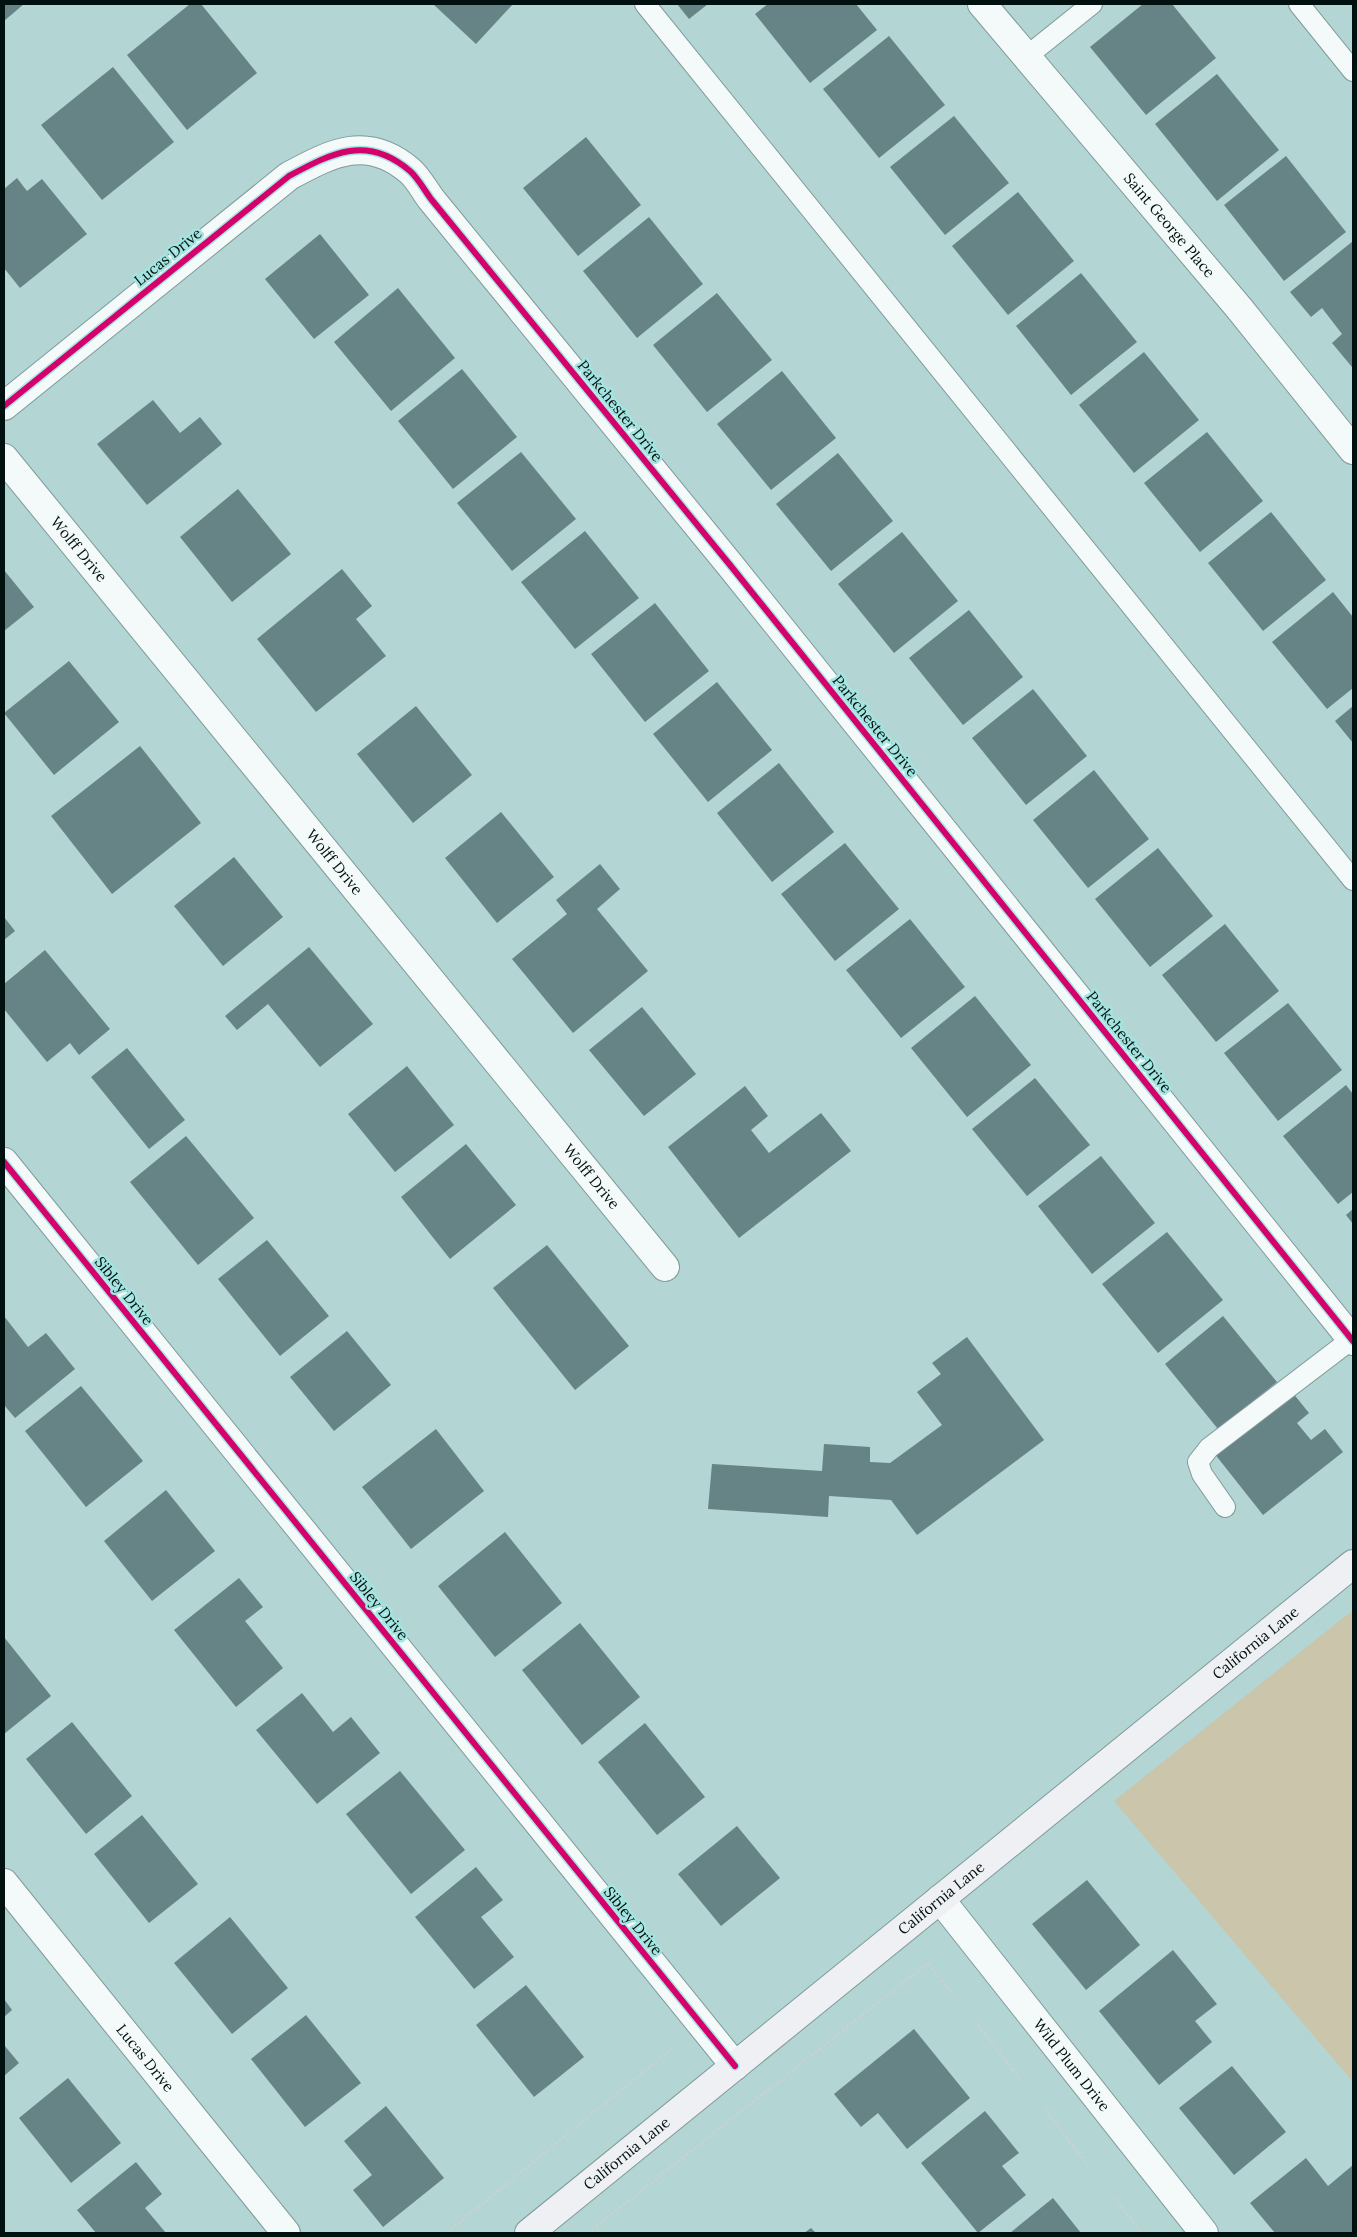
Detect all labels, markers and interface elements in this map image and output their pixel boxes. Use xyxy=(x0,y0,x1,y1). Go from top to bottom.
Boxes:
street label: Saint George Place xyxy=(1120,169,1219,281)
street label: Lucas Drive xyxy=(130,224,205,290)
street label: Parkchester Drive xyxy=(574,356,667,465)
street label: Wolff Drive xyxy=(47,512,111,586)
street label: Parkchester Drive xyxy=(829,671,922,780)
street label: Wolff Drive xyxy=(302,825,367,899)
street label: Parkchester Drive xyxy=(1083,987,1176,1096)
street label: Wolff Drive xyxy=(559,1140,624,1213)
street label: Sibley Drive xyxy=(91,1252,158,1329)
street label: Sibley Drive xyxy=(346,1567,413,1644)
street label: California Lane xyxy=(1208,1602,1302,1683)
street label: California Lane xyxy=(894,1857,988,1939)
street label: Sibley Drive xyxy=(600,1882,667,1959)
street label: Wild Plum Drive xyxy=(1029,2015,1114,2115)
street label: Lucas Drive xyxy=(112,2020,179,2096)
street label: California Lane xyxy=(579,2112,674,2194)

